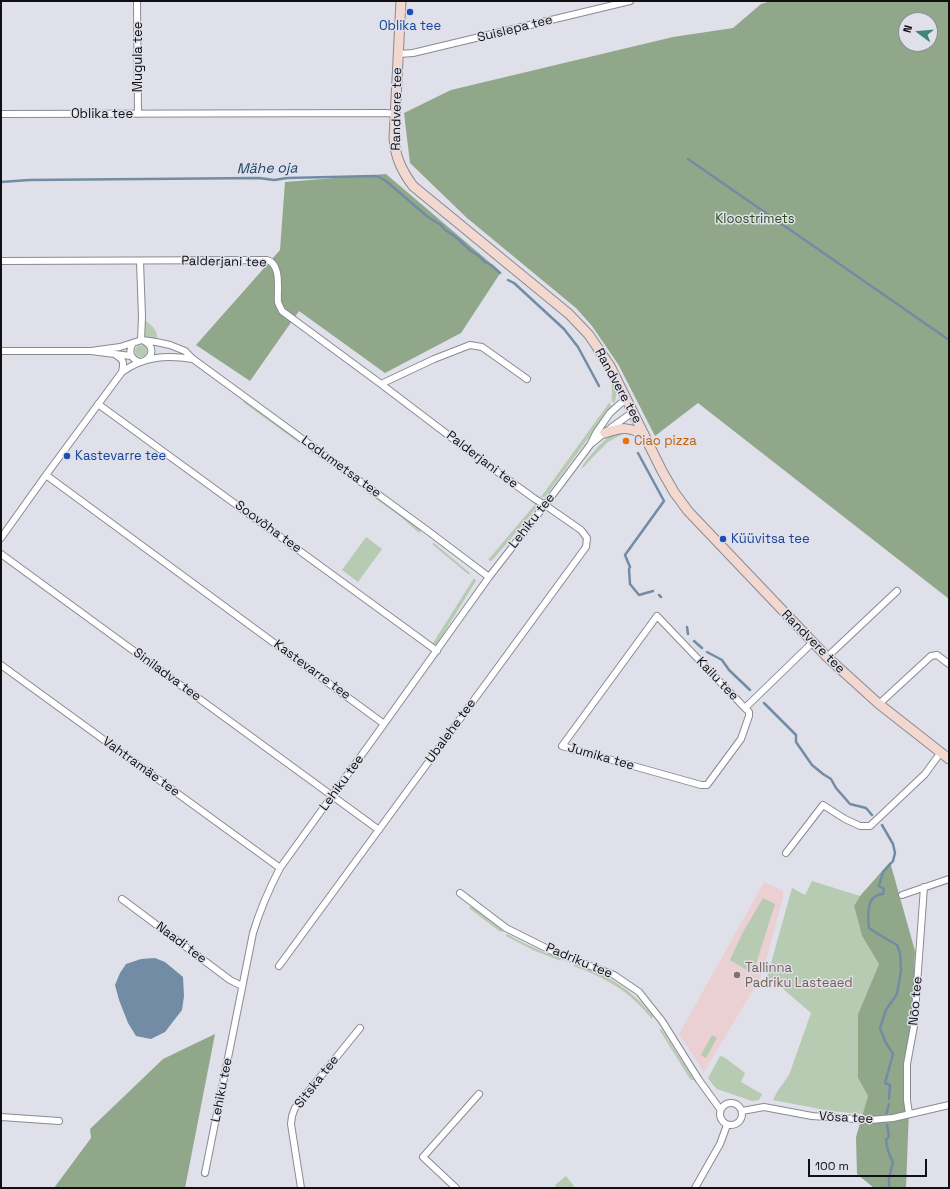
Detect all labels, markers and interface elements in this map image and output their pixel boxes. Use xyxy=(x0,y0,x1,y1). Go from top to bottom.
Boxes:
marker: Oblika tee xyxy=(405,7,415,17)
street label: Suislepa tee xyxy=(476,12,554,46)
north arrow xyxy=(898,12,938,52)
place label: Oblika tee xyxy=(379,18,441,34)
street label: Mugula tee xyxy=(130,22,146,92)
text: N xyxy=(900,23,915,34)
street label: Randvere tee xyxy=(388,67,406,151)
street label: Oblika tee xyxy=(71,106,133,122)
water label: Mähe oja xyxy=(236,160,298,178)
park label: Kloostrimets xyxy=(715,211,795,227)
street label: Palderjani tee xyxy=(181,253,267,271)
street label: Randvere tee xyxy=(591,346,645,426)
street label: Palderjani tee xyxy=(443,428,521,492)
street label: Lodumetsa tee xyxy=(298,433,384,501)
place label: Ciao pizza xyxy=(634,433,697,449)
marker: Ciao pizza xyxy=(621,436,631,446)
place label: Kastevarre tee xyxy=(75,448,166,464)
marker: Kastevarre tee xyxy=(62,451,72,461)
street label: Lehiku tee xyxy=(506,490,558,552)
street label: Soovõha tee xyxy=(232,498,304,556)
place label: Küüvitsa tee xyxy=(731,531,810,547)
marker: Küüvitsa tee xyxy=(718,534,728,544)
street label: Randvere tee xyxy=(778,607,848,677)
street label: Kastevarre tee xyxy=(271,637,353,703)
street label: Siniladva tee xyxy=(130,645,204,705)
street label: Kailu tee xyxy=(693,654,741,704)
street label: Ubalehe tee xyxy=(422,696,480,766)
street label: Vahtramäe tee xyxy=(99,734,183,800)
street label: Jumika tee xyxy=(566,740,636,774)
street label: Lehiku tee xyxy=(316,752,368,814)
street label: Naadi tee xyxy=(153,919,209,967)
street label: Padriku tee xyxy=(543,940,615,982)
place label: Tallinna Padriku Lasteaed xyxy=(745,960,853,991)
marker: Tallinna Padriku Lasteaed xyxy=(732,970,742,980)
street label: Nõo tee xyxy=(906,976,926,1026)
street label: Sitska tee xyxy=(292,1052,342,1112)
street label: Lehiku tee xyxy=(208,1056,236,1124)
street label: Võsa tee xyxy=(818,1109,874,1127)
scale bar xyxy=(810,1151,929,1177)
text: 100 m xyxy=(815,1158,849,1174)

